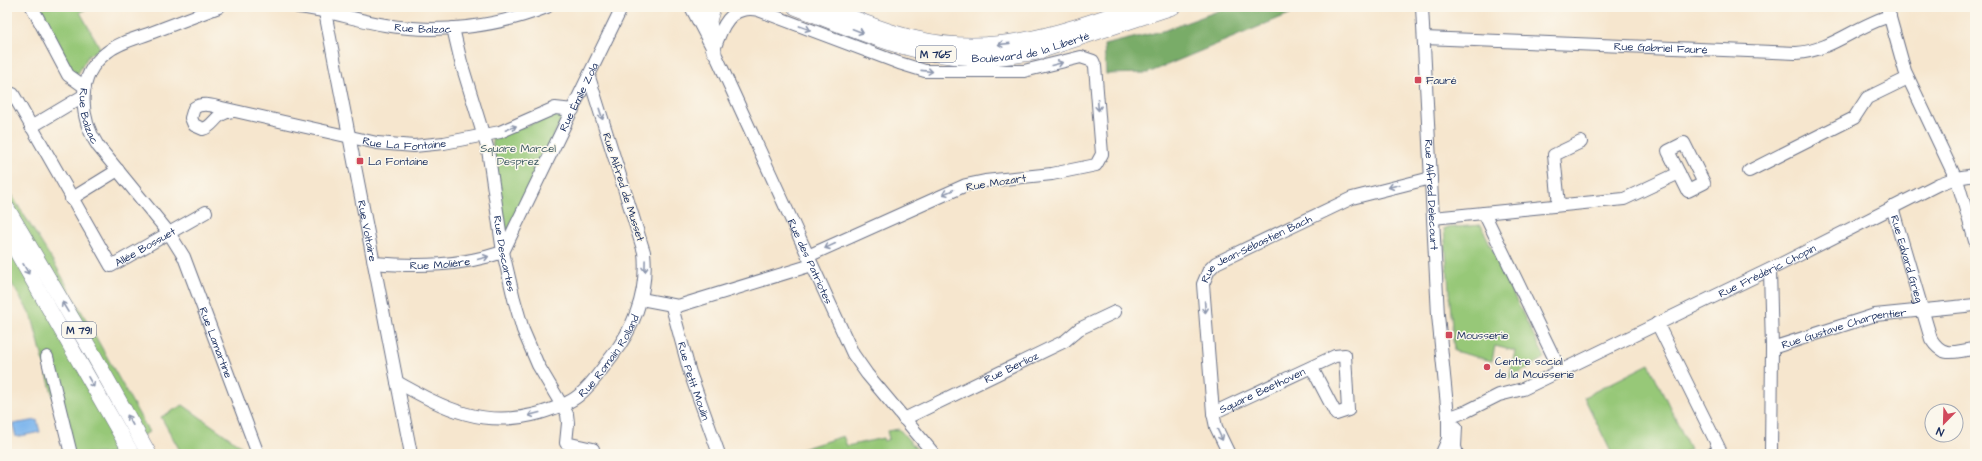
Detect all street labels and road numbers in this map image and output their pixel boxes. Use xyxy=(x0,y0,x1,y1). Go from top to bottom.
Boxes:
street label: Rue Balzac xyxy=(394,19,452,37)
street label: Boulevard de la Liberté xyxy=(971,28,1091,66)
street label: Rue Gabriel Fauré xyxy=(1614,39,1708,57)
road number: M 765 xyxy=(916,46,956,62)
street label: Rue Émile Zola xyxy=(556,60,602,134)
street label: Rue Balzac xyxy=(76,87,102,147)
street label: Rue Alfred de Musset xyxy=(599,131,648,244)
street label: Rue La Fontaine xyxy=(361,133,447,154)
street label: Rue Alfred Delecourt xyxy=(1421,139,1442,251)
street label: Rue Mozart xyxy=(965,170,1028,195)
street label: Rue Voltaire xyxy=(354,199,380,263)
street label: Rue Jean-Sébastien Bach xyxy=(1197,211,1315,285)
street label: Rue Edvard Grieg xyxy=(1887,213,1927,305)
street label: Rue Descartes xyxy=(490,215,519,294)
street label: Rue des Patriotes xyxy=(784,216,836,307)
street label: Allée Bossuet xyxy=(112,224,179,270)
street label: Rue Frédéric Chopin xyxy=(1716,240,1819,301)
street label: Rue Molière xyxy=(410,254,471,273)
street label: Rue Lamartine xyxy=(195,305,236,380)
street label: Rue Gustave Charpentier xyxy=(1780,305,1907,352)
street label: Rue Romain Rolland xyxy=(575,312,643,401)
road number: M 791 xyxy=(62,322,96,338)
street label: Rue Petit Moulin xyxy=(674,340,713,423)
street label: Rue Berlioz xyxy=(982,348,1041,387)
street label: Square Beethoven xyxy=(1217,364,1308,417)

